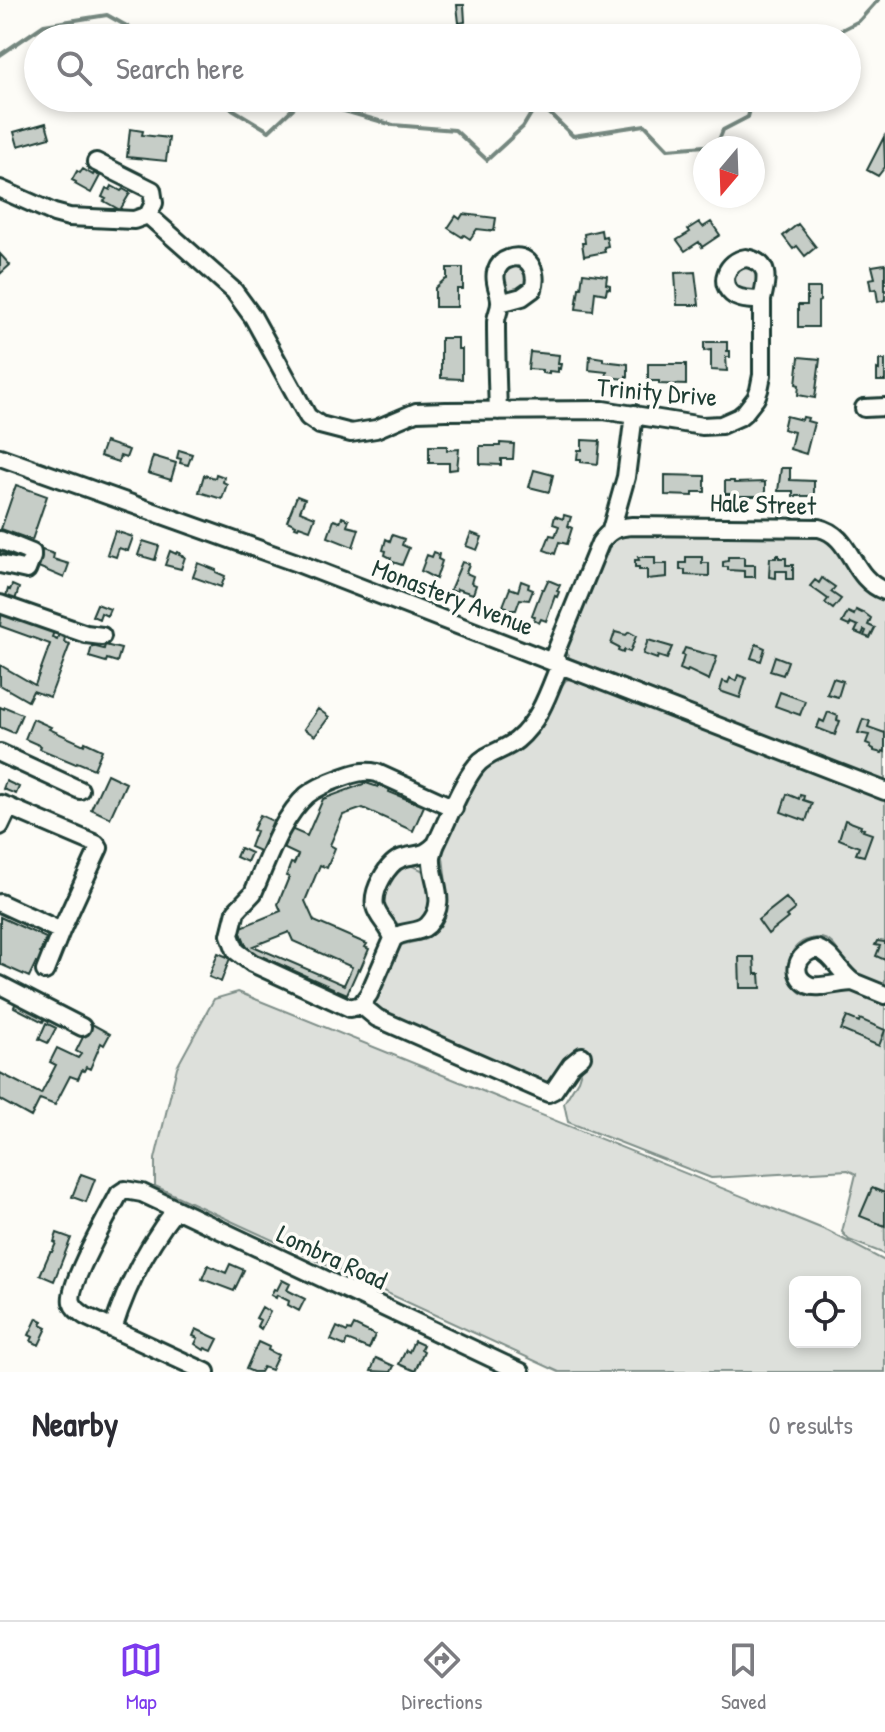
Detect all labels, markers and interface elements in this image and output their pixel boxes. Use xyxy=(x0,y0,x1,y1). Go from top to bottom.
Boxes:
search box xyxy=(24,24,861,112)
icon: search xyxy=(52,46,96,90)
text: Search here xyxy=(116,48,244,88)
north arrow xyxy=(693,136,765,208)
street label: Trinity Drive xyxy=(596,369,719,414)
street label: Hale Street xyxy=(709,484,818,523)
street label: Monastery Avenue xyxy=(367,550,539,643)
street label: Lombra Road xyxy=(272,1216,393,1297)
map controls xyxy=(789,1276,861,1348)
button: locate xyxy=(789,1276,861,1348)
text: Nearby xyxy=(32,1401,118,1447)
text: 0 results xyxy=(769,1407,853,1442)
tab: Map xyxy=(119,1638,163,1716)
tab: Directions xyxy=(402,1638,483,1716)
tab: Saved xyxy=(721,1638,766,1716)

